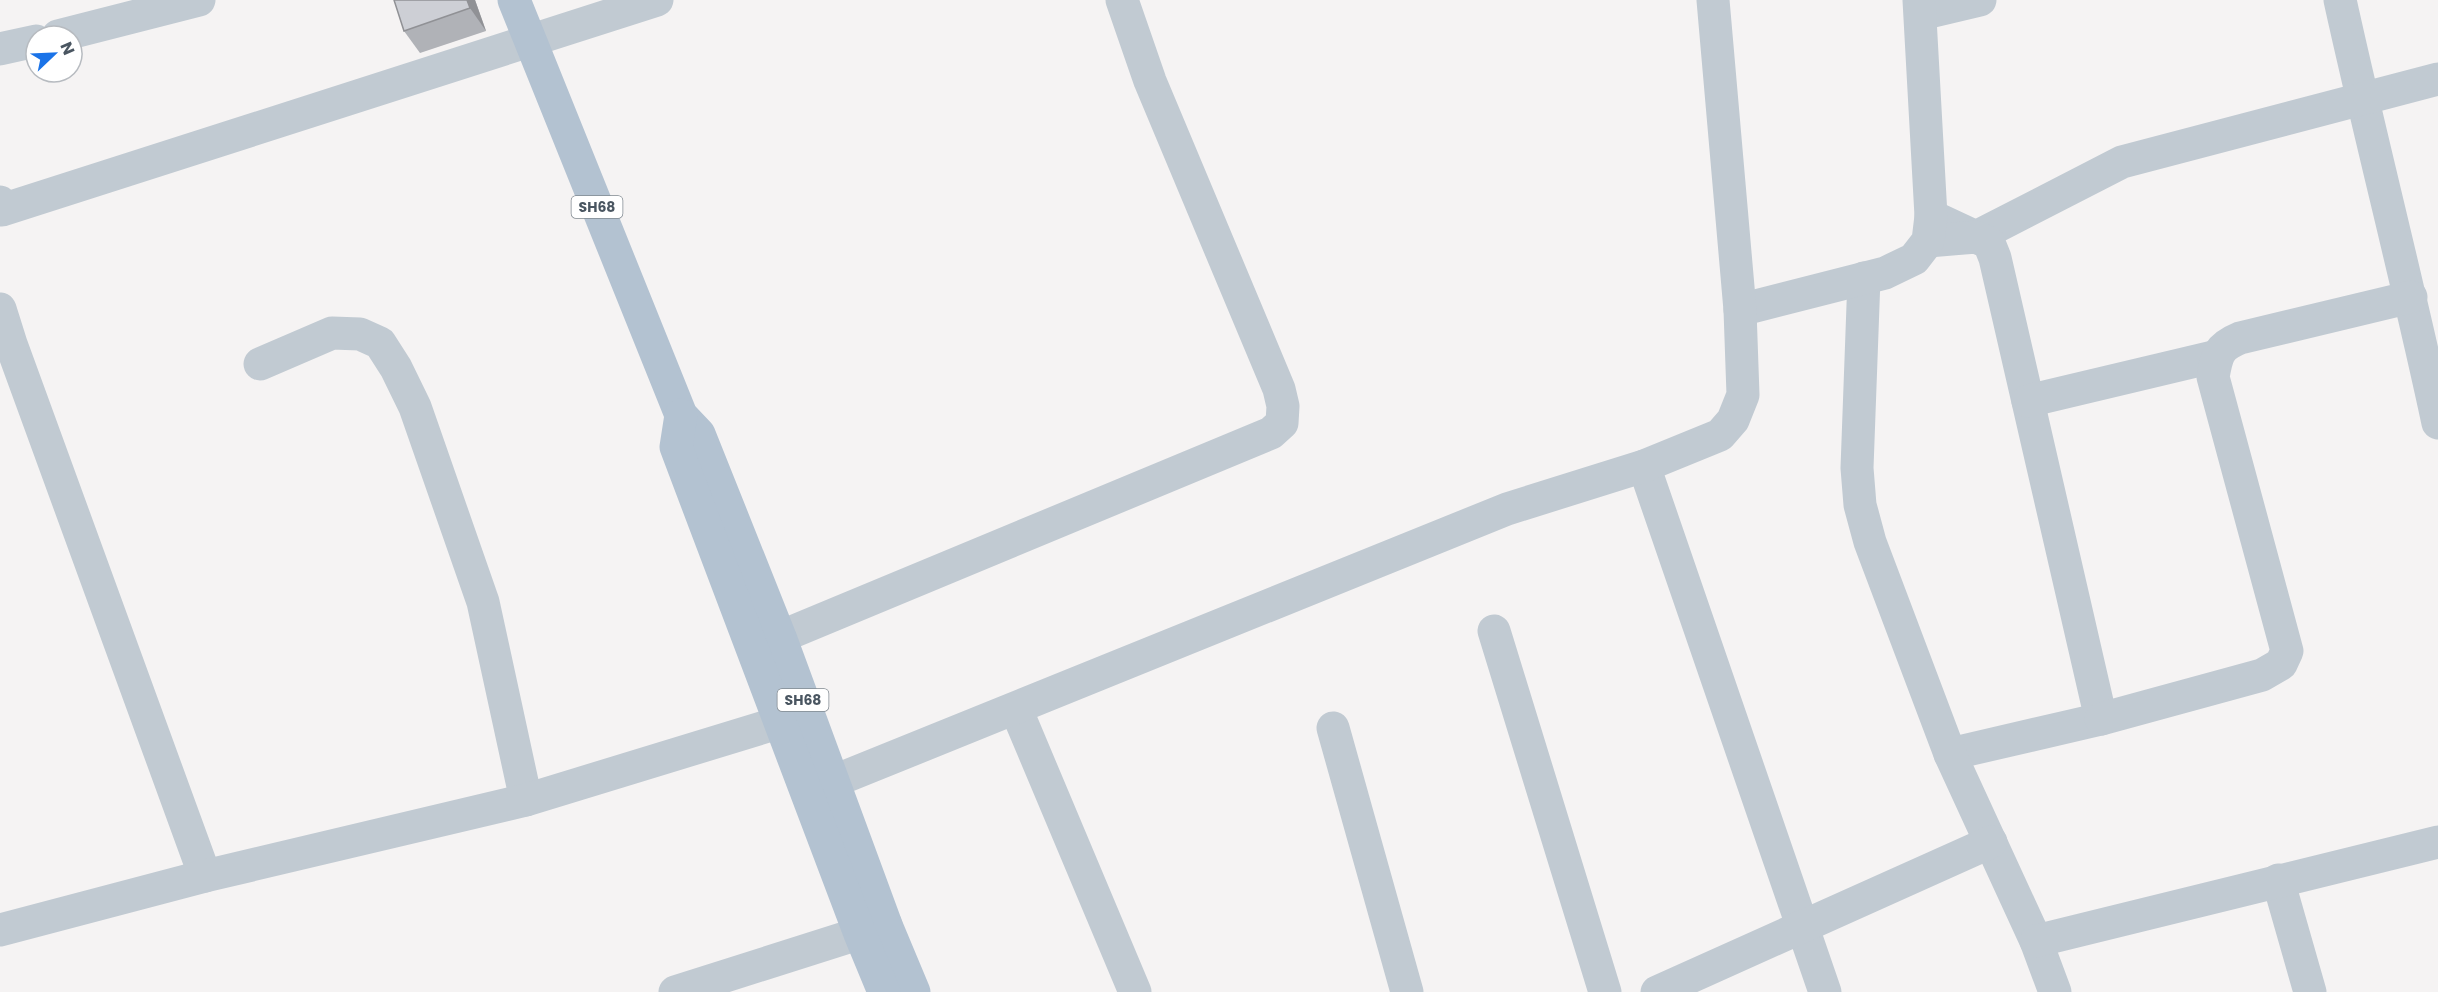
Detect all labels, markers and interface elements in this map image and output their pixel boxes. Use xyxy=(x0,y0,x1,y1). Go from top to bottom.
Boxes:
north arrow xyxy=(24,24,84,84)
text: N xyxy=(54,38,80,58)
road number: SH68 xyxy=(572,196,622,218)
road number: SH68 xyxy=(778,689,828,711)

